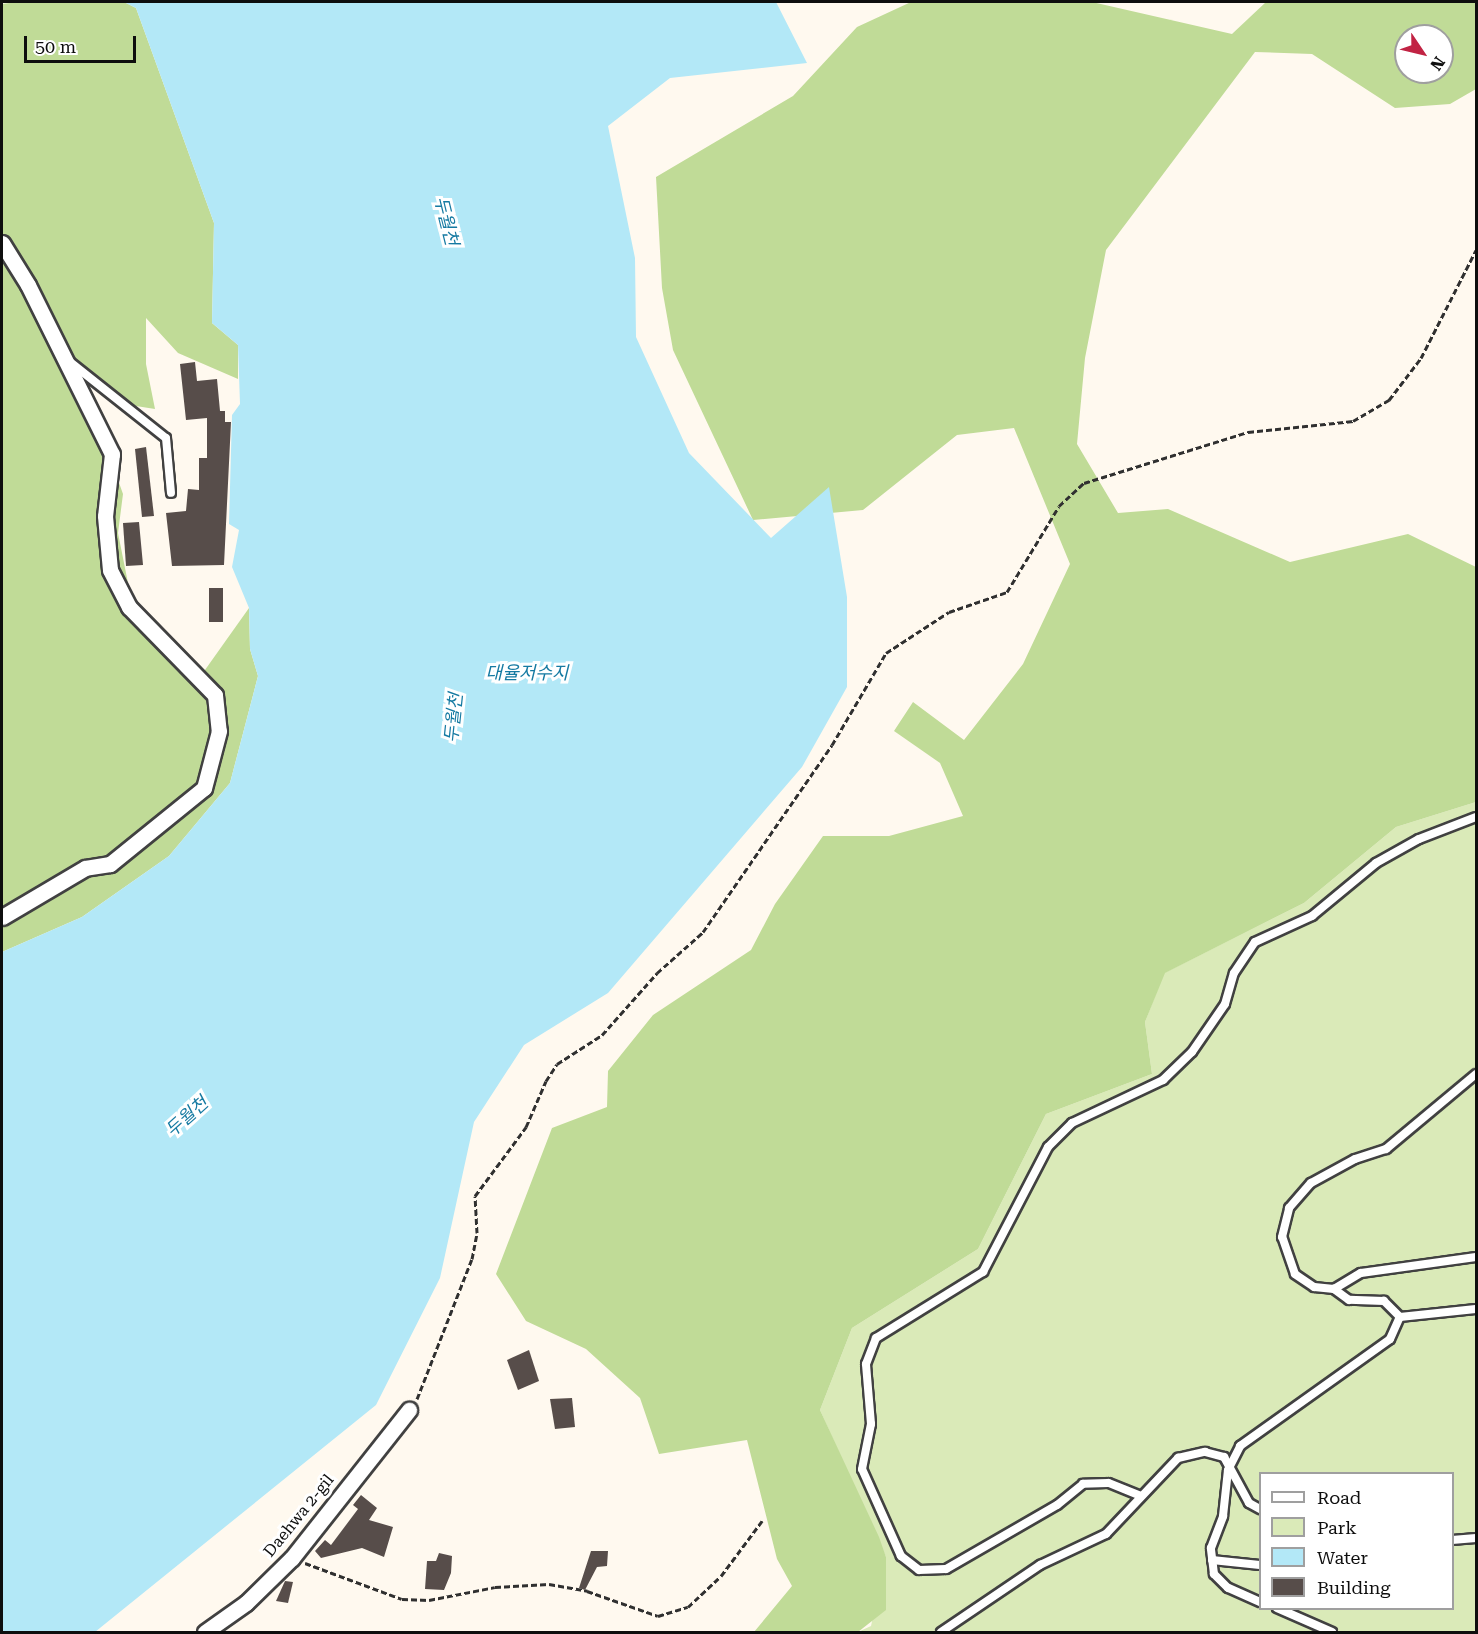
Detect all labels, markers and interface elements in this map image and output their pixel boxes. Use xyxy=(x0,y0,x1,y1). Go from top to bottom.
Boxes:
scale bar xyxy=(27,24,140,62)
north arrow xyxy=(1394,24,1454,84)
text: 50 m xyxy=(35,36,76,57)
text: N xyxy=(1426,53,1449,74)
water label: 두월천 xyxy=(430,194,462,248)
water label: 대율저수지 xyxy=(486,662,568,684)
water label: 두월천 xyxy=(441,692,467,744)
water label: 두월천 xyxy=(161,1092,213,1142)
street label: Daehwa 2-gil xyxy=(260,1471,338,1561)
legend xyxy=(1259,1472,1454,1610)
text: Road xyxy=(1317,1487,1361,1508)
text: Park xyxy=(1317,1517,1357,1538)
text: Water xyxy=(1317,1547,1368,1568)
text: Building xyxy=(1317,1577,1391,1598)

